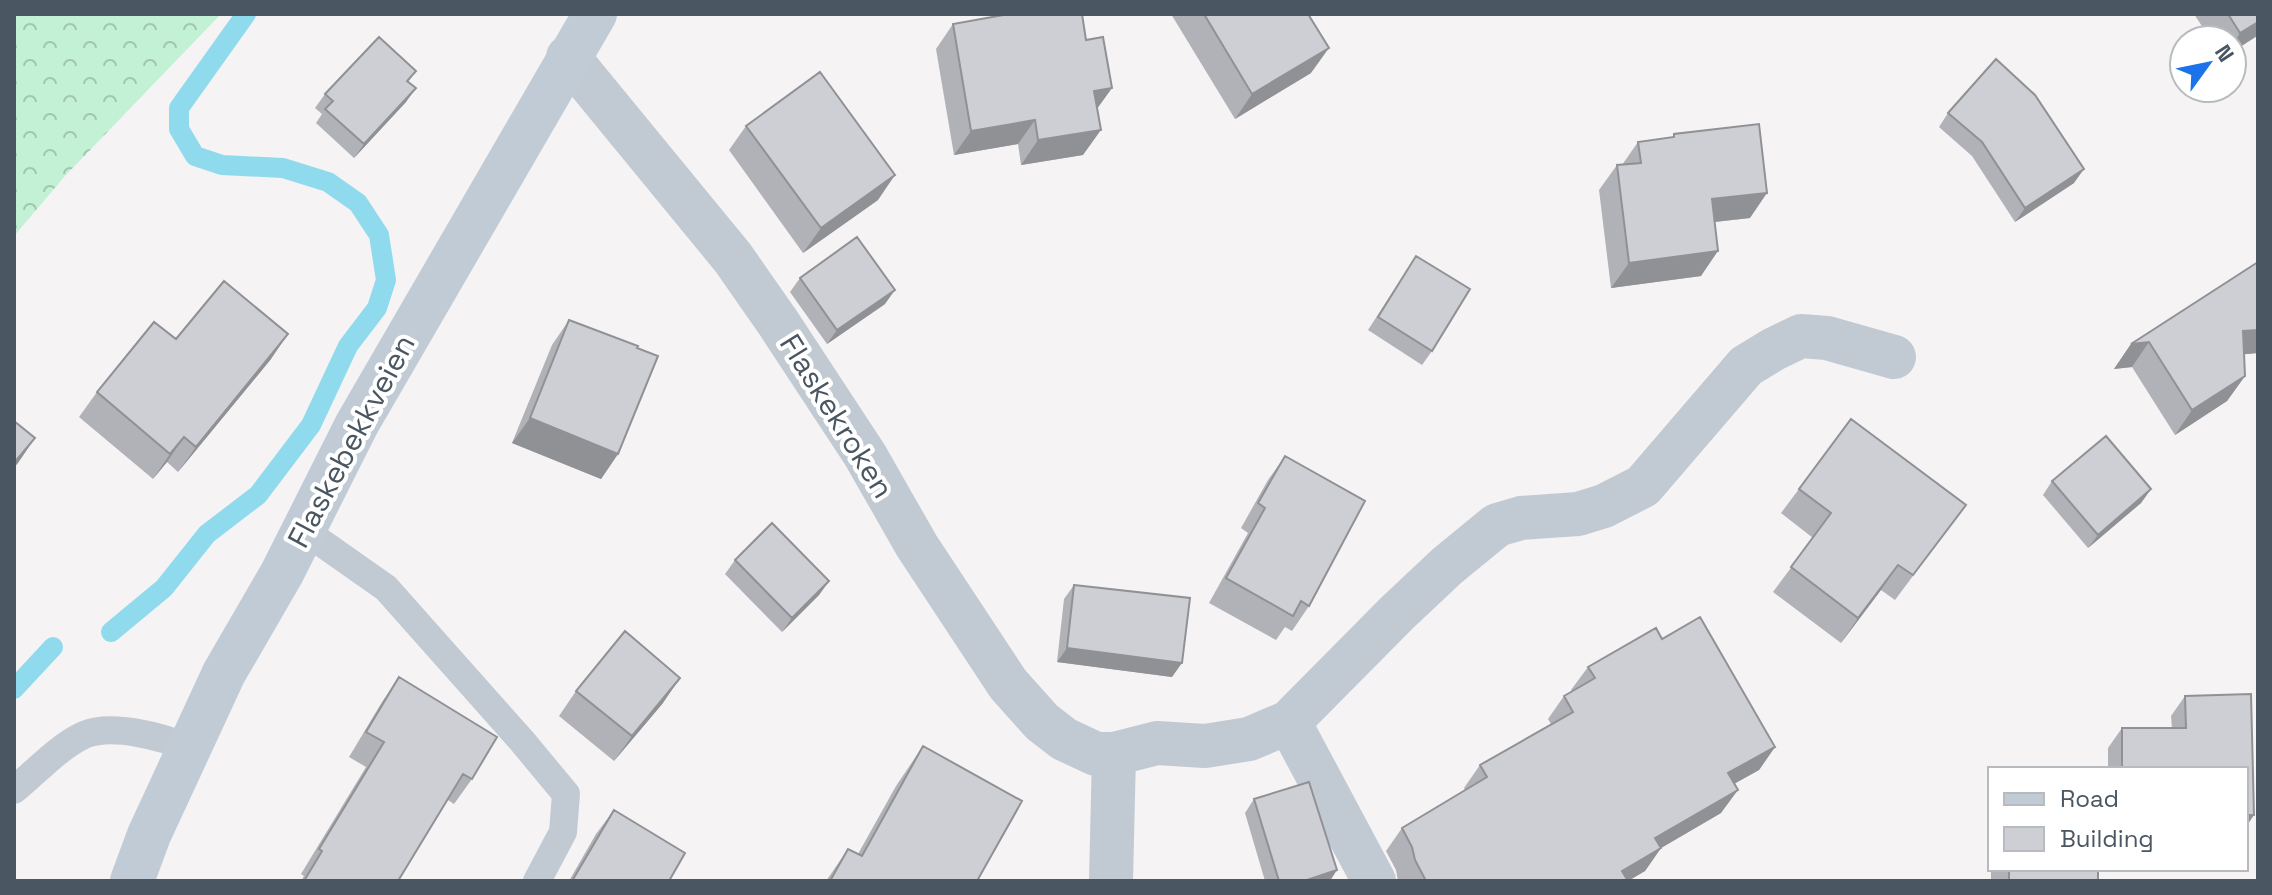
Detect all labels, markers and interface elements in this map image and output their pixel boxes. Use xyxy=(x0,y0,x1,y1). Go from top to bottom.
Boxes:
north arrow xyxy=(2168,24,2248,104)
text: N xyxy=(2209,39,2241,67)
street label: Flaskekroken xyxy=(771,327,903,505)
street label: Flaskebekkveien xyxy=(278,328,424,554)
legend xyxy=(1988,767,2248,871)
text: Road xyxy=(2060,783,2119,814)
text: Building xyxy=(2060,823,2154,854)

